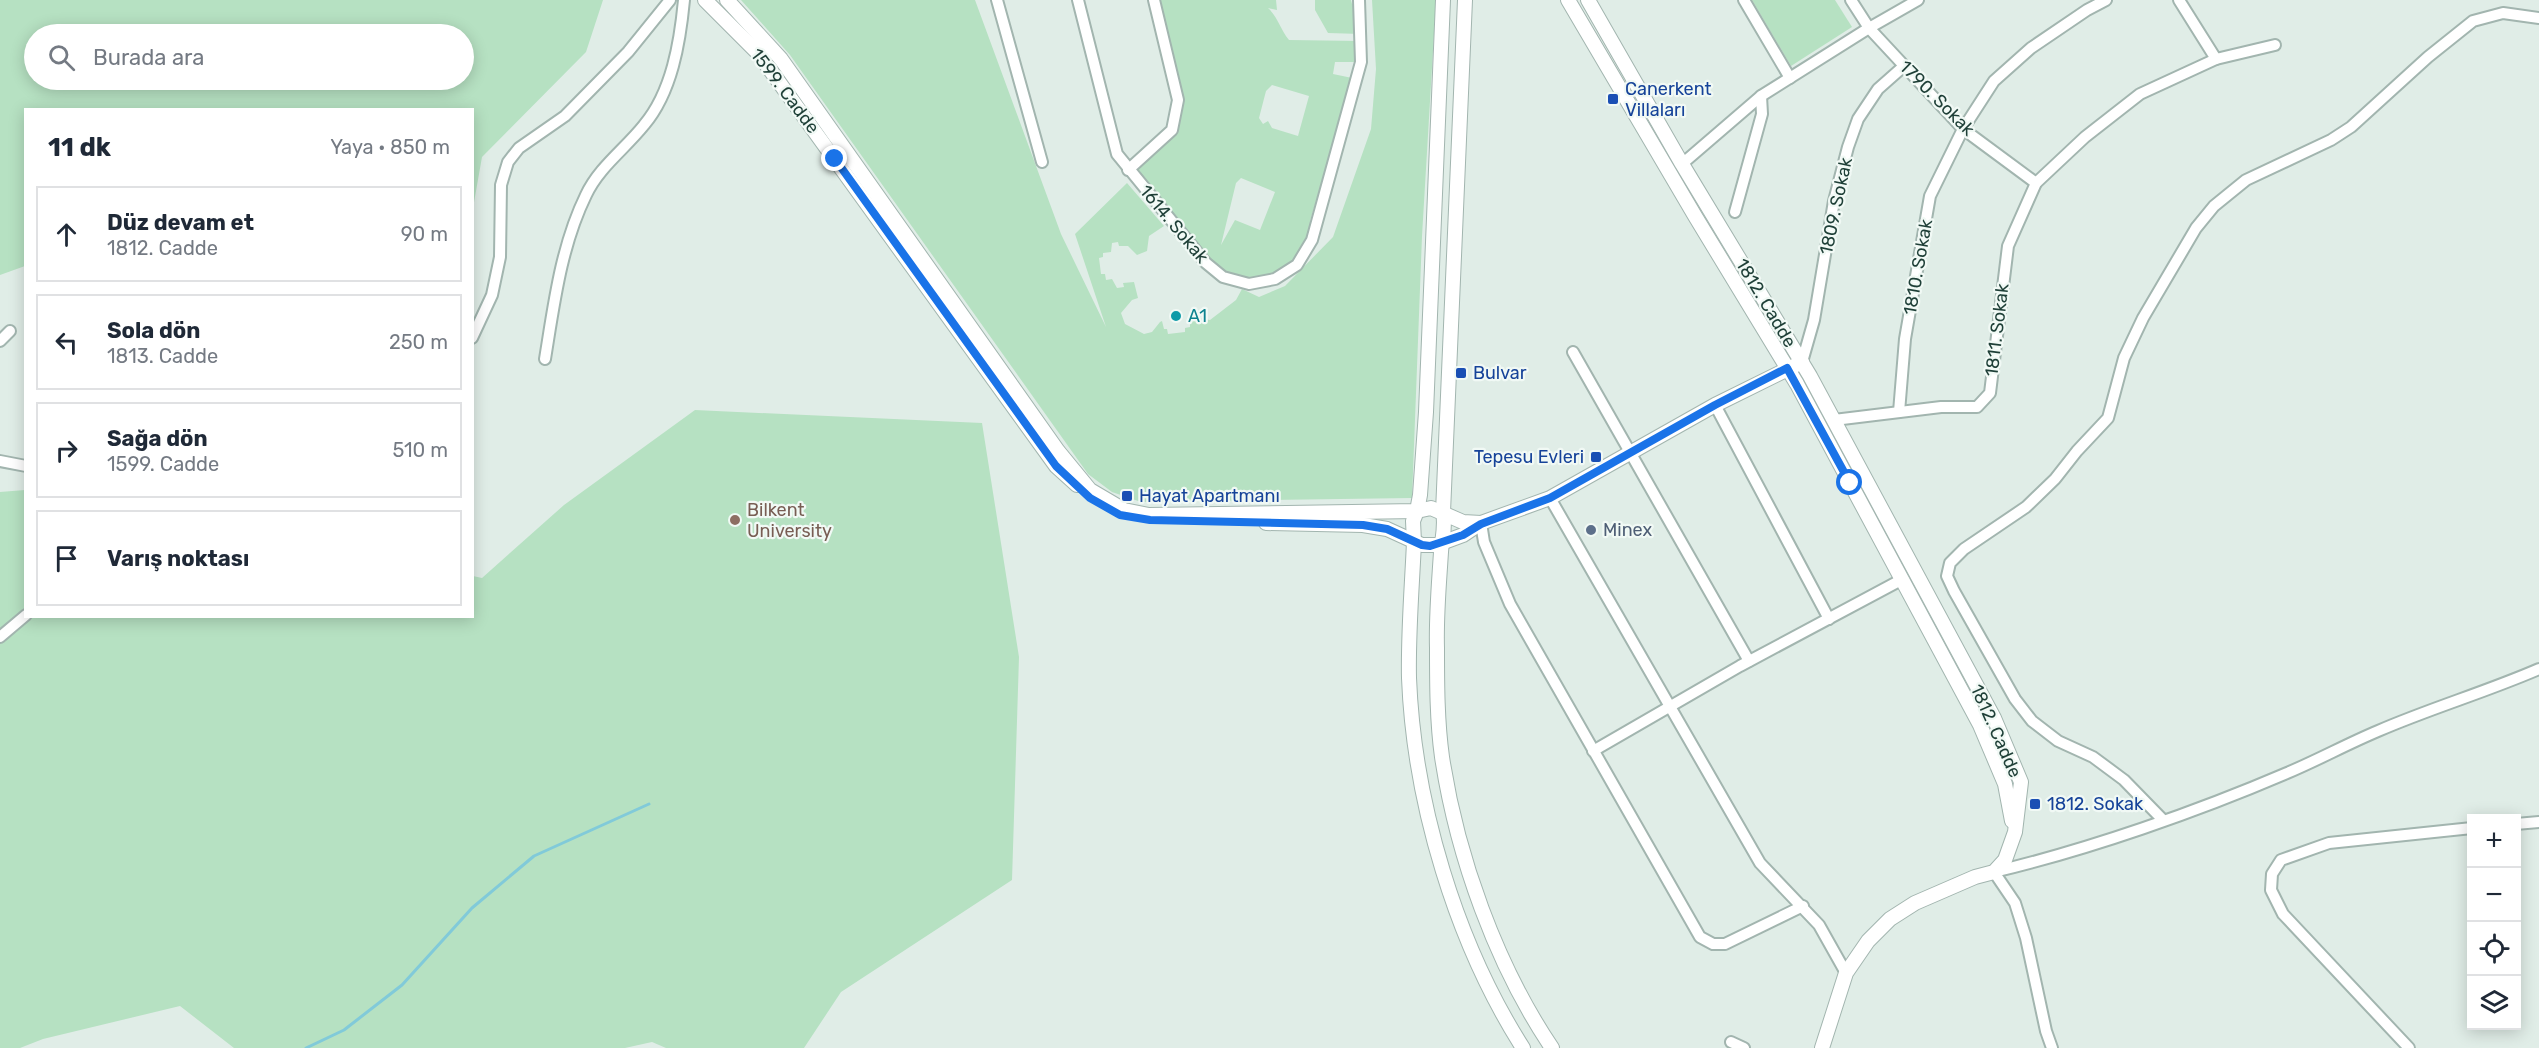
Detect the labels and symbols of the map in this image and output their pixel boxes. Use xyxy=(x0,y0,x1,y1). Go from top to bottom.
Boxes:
street label: 1599. Cadde xyxy=(746,44,824,138)
street label: 1790. Sokak xyxy=(1895,56,1980,141)
place label: Canerkent Villaları xyxy=(1625,78,1712,121)
marker: Canerkent Villaları xyxy=(1606,92,1620,106)
route end xyxy=(821,145,847,171)
street label: 1809. Sokak xyxy=(1815,155,1857,257)
street label: 1614. Sokak xyxy=(1135,180,1214,268)
street label: 1810. Sokak xyxy=(1899,217,1937,317)
street label: 1812. Cadde xyxy=(1731,255,1801,351)
street label: 1811. Sokak xyxy=(1980,282,2014,378)
place label: A1 xyxy=(1188,305,1207,327)
marker: A1 xyxy=(1169,309,1183,323)
place label: Bulvar xyxy=(1473,362,1527,384)
marker: Bulvar xyxy=(1454,366,1468,380)
place label: Tepesu Evleri xyxy=(1474,446,1584,468)
marker: Tepesu Evleri xyxy=(1589,450,1603,464)
route start xyxy=(1836,469,1862,495)
place label: Hayat Apartmanı xyxy=(1139,485,1280,507)
marker: Hayat Apartmanı xyxy=(1120,489,1134,503)
place label: Bilkent University xyxy=(747,499,832,542)
marker: Bilkent University xyxy=(728,513,742,527)
place label: Minex xyxy=(1603,519,1652,541)
marker: Minex xyxy=(1584,523,1598,537)
street label: 1812. Cadde xyxy=(1966,681,2026,781)
place label: 1812. Sokak xyxy=(2047,793,2144,815)
marker: 1812. Sokak xyxy=(2028,797,2042,811)

